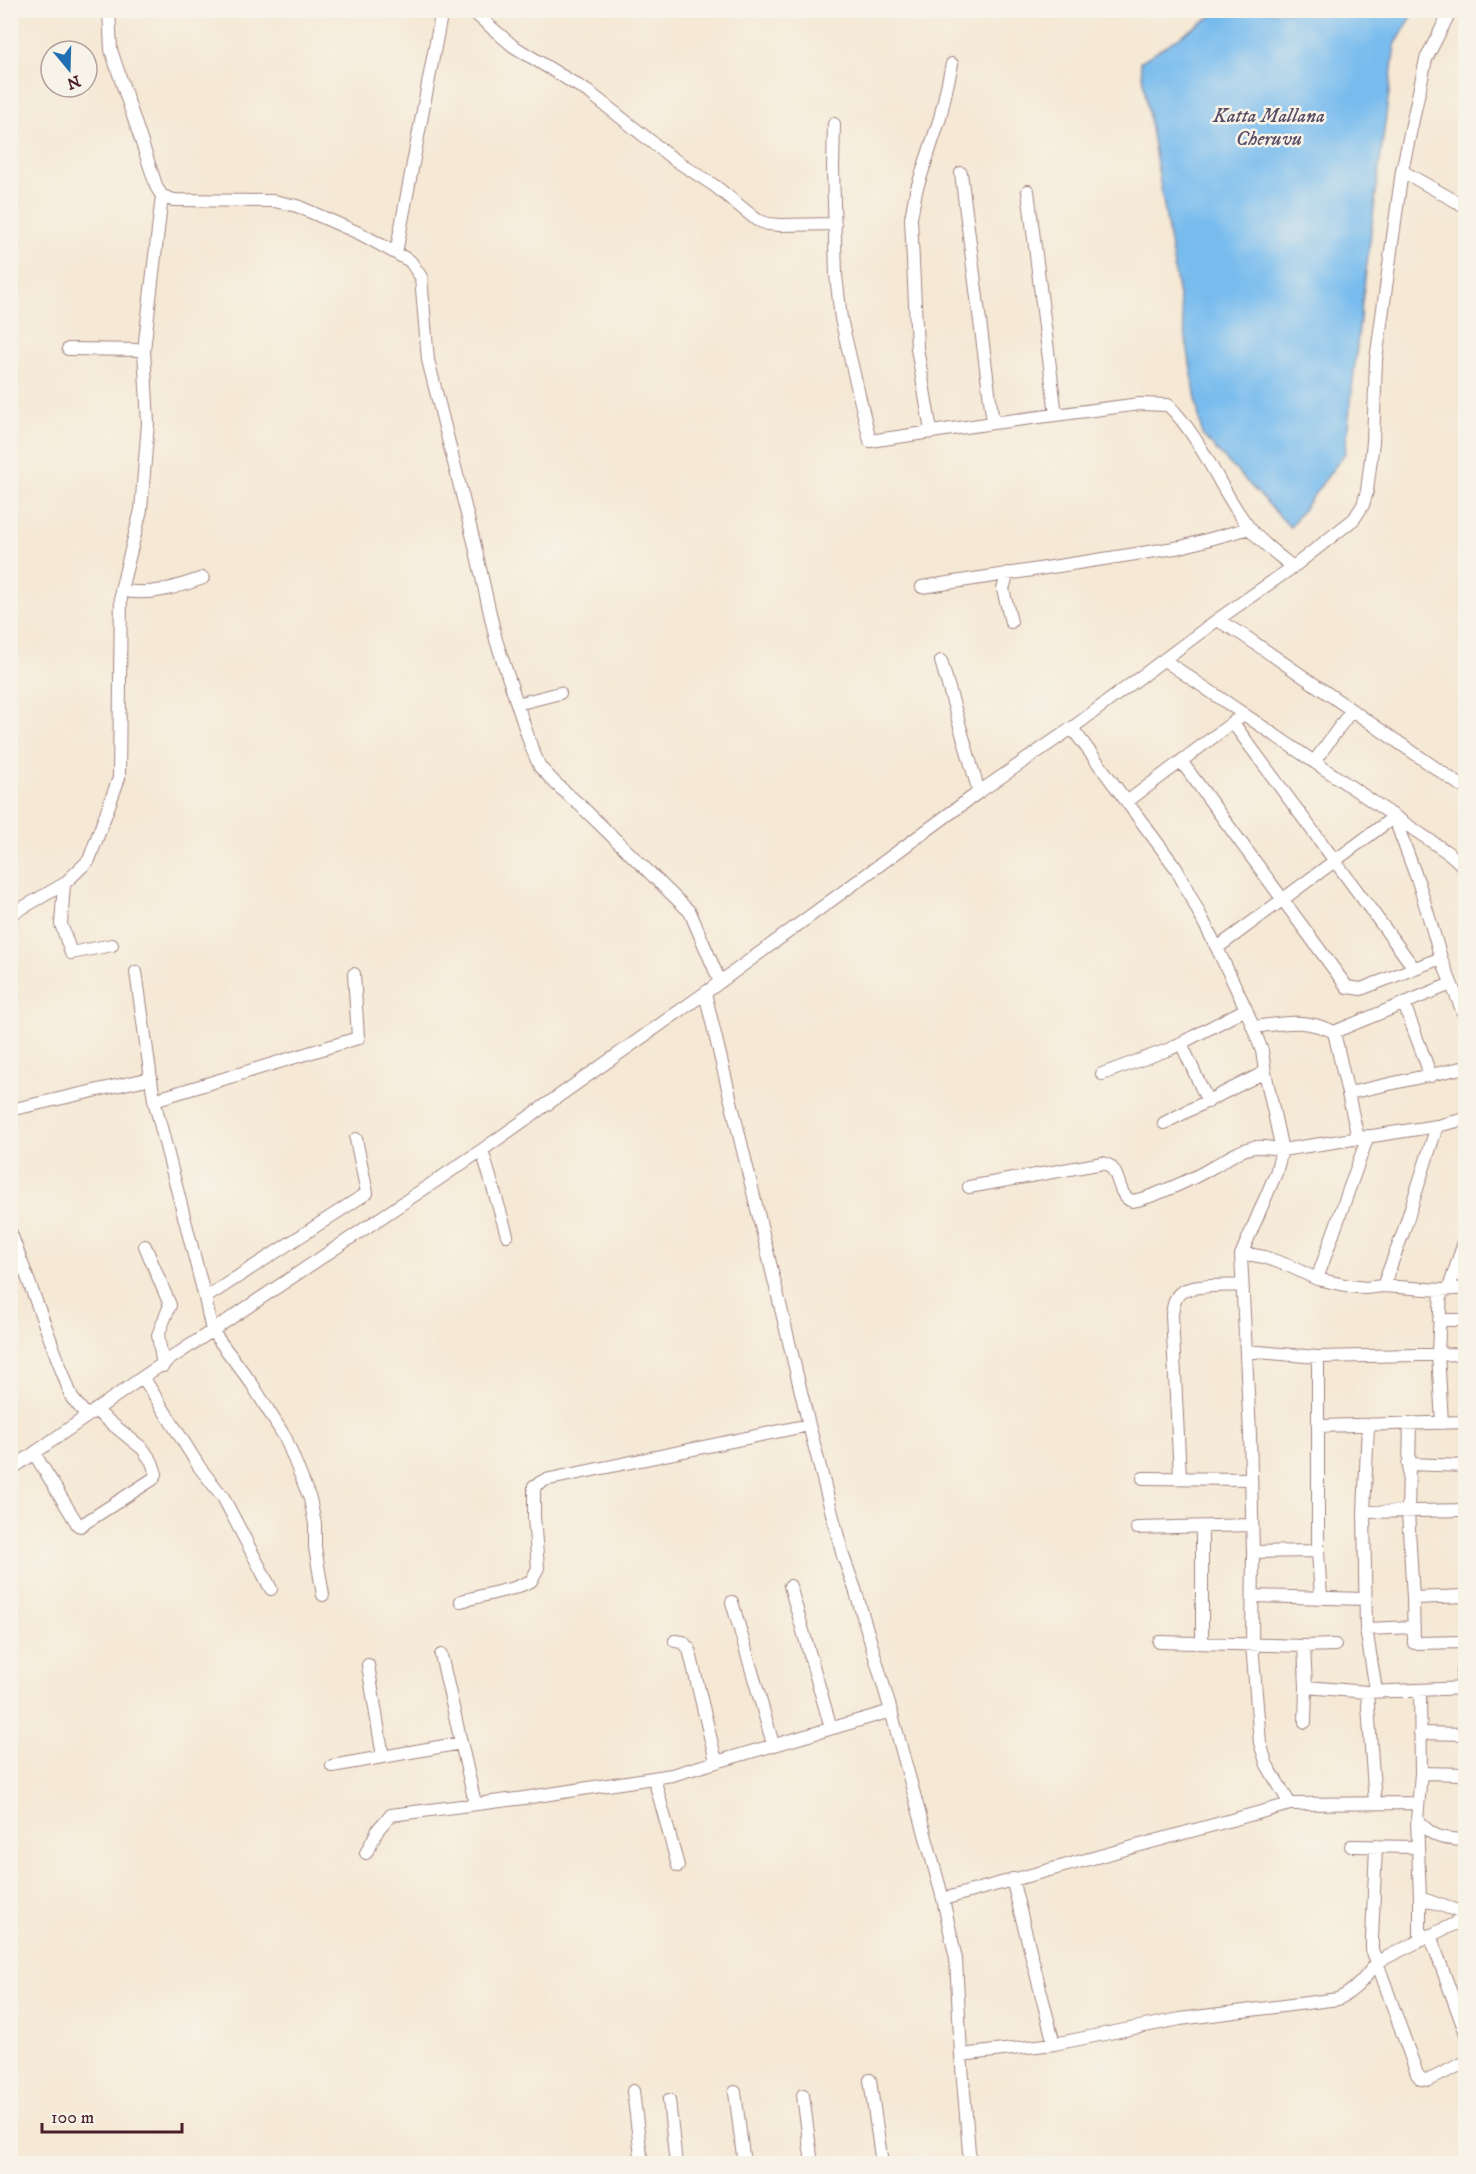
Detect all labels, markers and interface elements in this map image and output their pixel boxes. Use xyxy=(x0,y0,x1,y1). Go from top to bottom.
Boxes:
north arrow xyxy=(39,39,99,99)
text: N xyxy=(64,71,83,94)
water label: Katta Mallana Cheruvu xyxy=(1212,104,1325,152)
scale bar xyxy=(42,2096,182,2134)
text: 100 m xyxy=(51,2107,94,2129)

